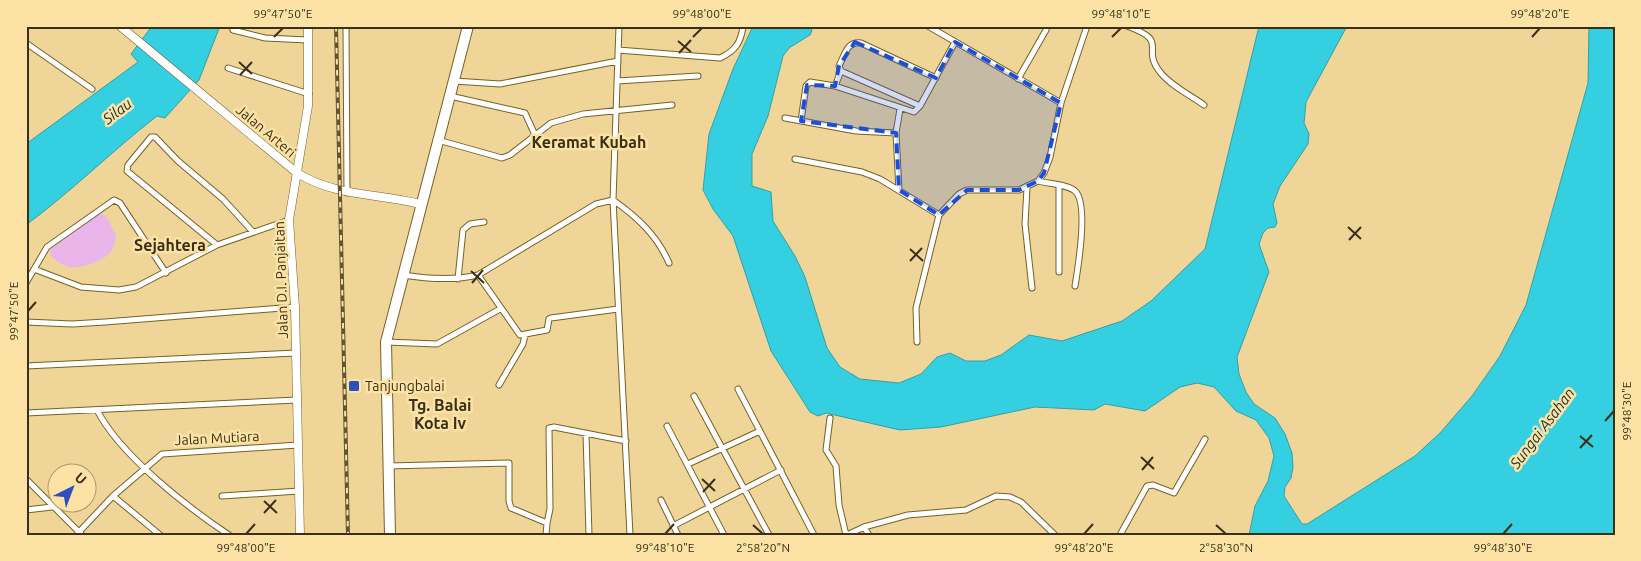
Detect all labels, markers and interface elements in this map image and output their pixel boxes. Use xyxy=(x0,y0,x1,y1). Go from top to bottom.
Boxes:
text: 99°47'50"E xyxy=(254,7,313,20)
text: 99°48'00"E xyxy=(673,7,732,20)
text: 99°48'10"E xyxy=(1092,7,1151,20)
text: 99°48'20"E xyxy=(1511,7,1570,20)
water label: Silau xyxy=(98,95,135,128)
street label: Jalan Arteri xyxy=(233,102,299,160)
district label: Keramat Kubah xyxy=(532,133,646,151)
street label: Jalan D.I. Panjaitan xyxy=(271,221,291,339)
district label: Sejahtera xyxy=(134,236,206,254)
text: 99°47'50"E xyxy=(7,281,20,340)
place label: Tanjungbalai xyxy=(365,378,445,394)
marker: Tanjungbalai xyxy=(347,379,361,393)
text: 99°48'30"E xyxy=(1620,381,1633,440)
water label: Sungai Asahan xyxy=(1506,384,1578,472)
district label: Tg. Balai Kota Iv xyxy=(408,396,472,432)
street label: Jalan Mutiara xyxy=(174,428,260,448)
north arrow xyxy=(48,464,98,514)
text: U xyxy=(72,469,90,488)
text: 99°48'00"E xyxy=(217,541,276,554)
text: 99°48'10"E xyxy=(636,541,695,554)
text: 2°58'20"N xyxy=(736,541,790,554)
text: 99°48'20"E xyxy=(1055,541,1114,554)
text: 2°58'30"N xyxy=(1199,541,1253,554)
text: 99°48'30"E xyxy=(1474,541,1533,554)

